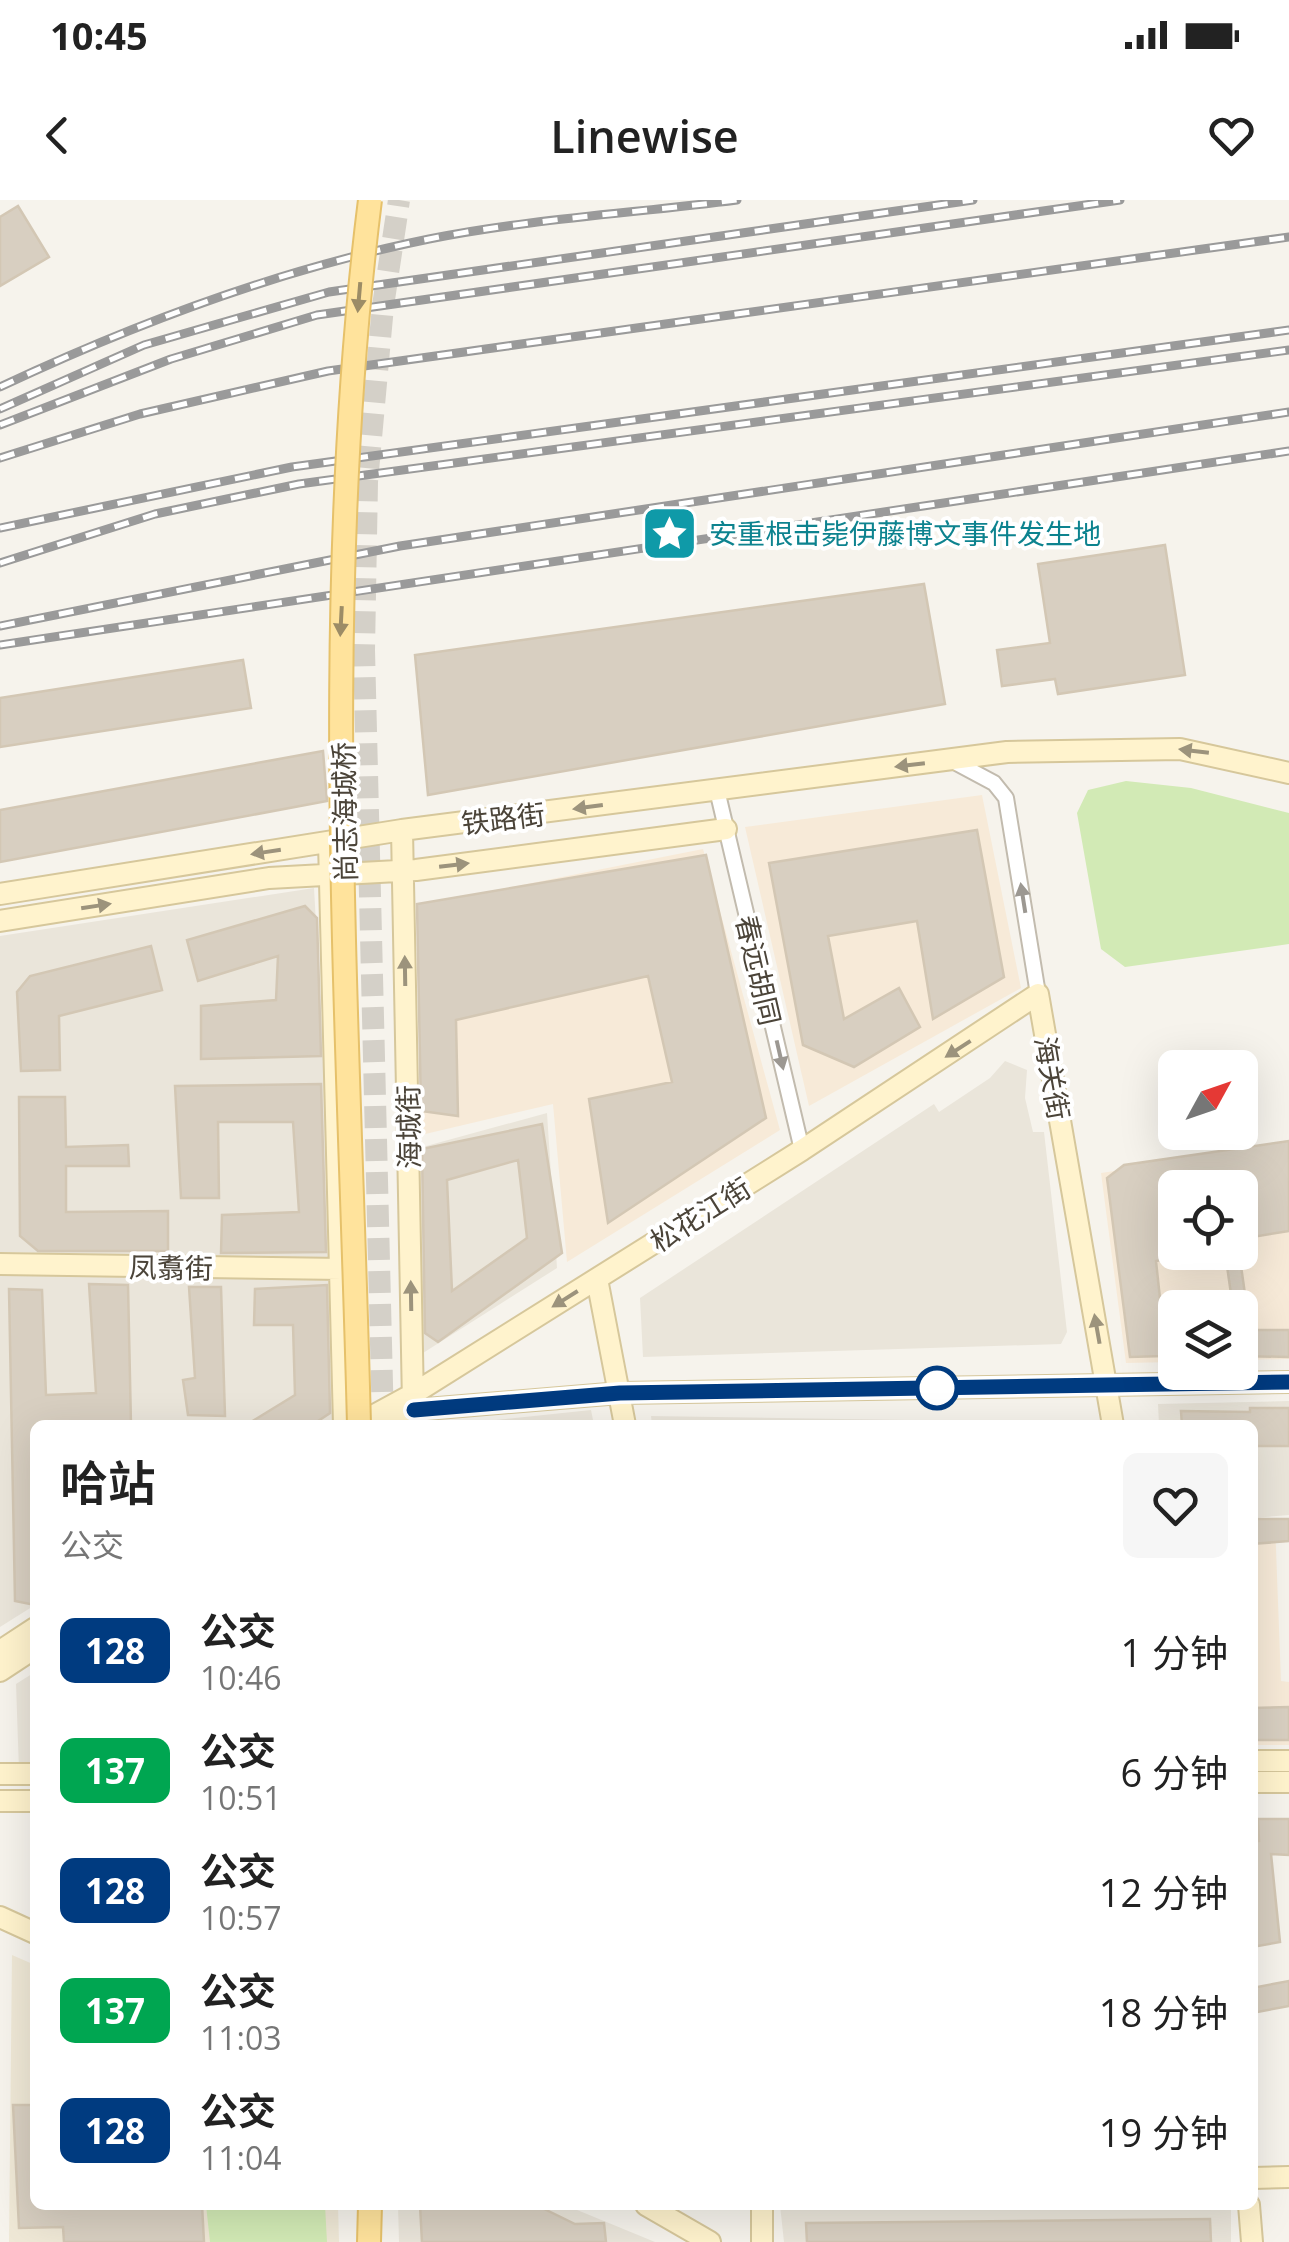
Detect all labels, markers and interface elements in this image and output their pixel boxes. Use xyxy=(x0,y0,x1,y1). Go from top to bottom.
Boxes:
text: 10:45 xyxy=(50,9,148,61)
text: Linewise xyxy=(550,105,739,166)
icon: back xyxy=(30,108,85,163)
icon: heart xyxy=(1204,108,1259,163)
one-way arrow xyxy=(350,281,366,313)
place icon: 安重根击毙伊藤博文事件发生地 xyxy=(640,503,700,563)
place label: 安重根击毙伊藤博文事件发生地 xyxy=(709,514,1101,552)
one-way arrow xyxy=(333,606,349,638)
street label: 尚志海城桥 xyxy=(324,742,364,882)
one-way arrow xyxy=(1178,743,1209,759)
one-way arrow xyxy=(894,757,925,773)
street label: 铁路街 xyxy=(459,794,547,842)
one-way arrow xyxy=(572,800,603,816)
one-way arrow xyxy=(250,845,281,861)
one-way arrow xyxy=(438,856,470,872)
one-way arrow xyxy=(1015,881,1030,913)
one-way arrow xyxy=(81,898,113,913)
street label: 春远胡同 xyxy=(728,911,790,1029)
one-way arrow xyxy=(396,955,412,987)
street label: 海关街 xyxy=(1027,1033,1079,1123)
one-way arrow xyxy=(773,1040,788,1071)
one-way arrow xyxy=(944,1040,972,1058)
north arrow xyxy=(1158,1050,1258,1150)
map controls xyxy=(1158,1050,1258,1390)
street label: 海城街 xyxy=(388,1085,428,1169)
street label: 松花江街 xyxy=(642,1168,758,1260)
button: locate xyxy=(1158,1170,1258,1270)
street label: 凤翥街 xyxy=(129,1247,213,1287)
one-way arrow xyxy=(403,1280,419,1312)
one-way arrow xyxy=(552,1289,579,1307)
button: layers xyxy=(1158,1290,1258,1390)
one-way arrow xyxy=(1089,1313,1104,1344)
unlabelled marker xyxy=(916,1367,958,1409)
text: 哈站 xyxy=(60,1450,156,1515)
button: heart xyxy=(1123,1453,1228,1558)
text: 公交 xyxy=(60,1523,124,1566)
text: 公交 xyxy=(200,1604,276,1656)
text: 1 分钟 xyxy=(1120,1626,1228,1678)
text: 128 xyxy=(85,1627,145,1674)
text: 10:46 xyxy=(200,1656,282,1699)
text: 公交 xyxy=(200,1724,276,1776)
text: 6 分钟 xyxy=(1120,1746,1228,1798)
text: 137 xyxy=(85,1747,145,1794)
text: 10:51 xyxy=(200,1776,282,1819)
text: 公交 xyxy=(200,1844,276,1896)
text: 12 分钟 xyxy=(1099,1866,1228,1918)
text: 128 xyxy=(85,1867,145,1914)
text: 10:57 xyxy=(200,1896,282,1939)
text: 公交 xyxy=(200,1964,276,2016)
text: 18 分钟 xyxy=(1099,1986,1228,2038)
text: 137 xyxy=(85,1987,145,2034)
text: 11:03 xyxy=(200,2016,282,2059)
text: 公交 xyxy=(200,2084,276,2136)
text: 19 分钟 xyxy=(1099,2106,1228,2158)
text: 128 xyxy=(85,2107,145,2154)
text: 11:04 xyxy=(200,2136,282,2179)

